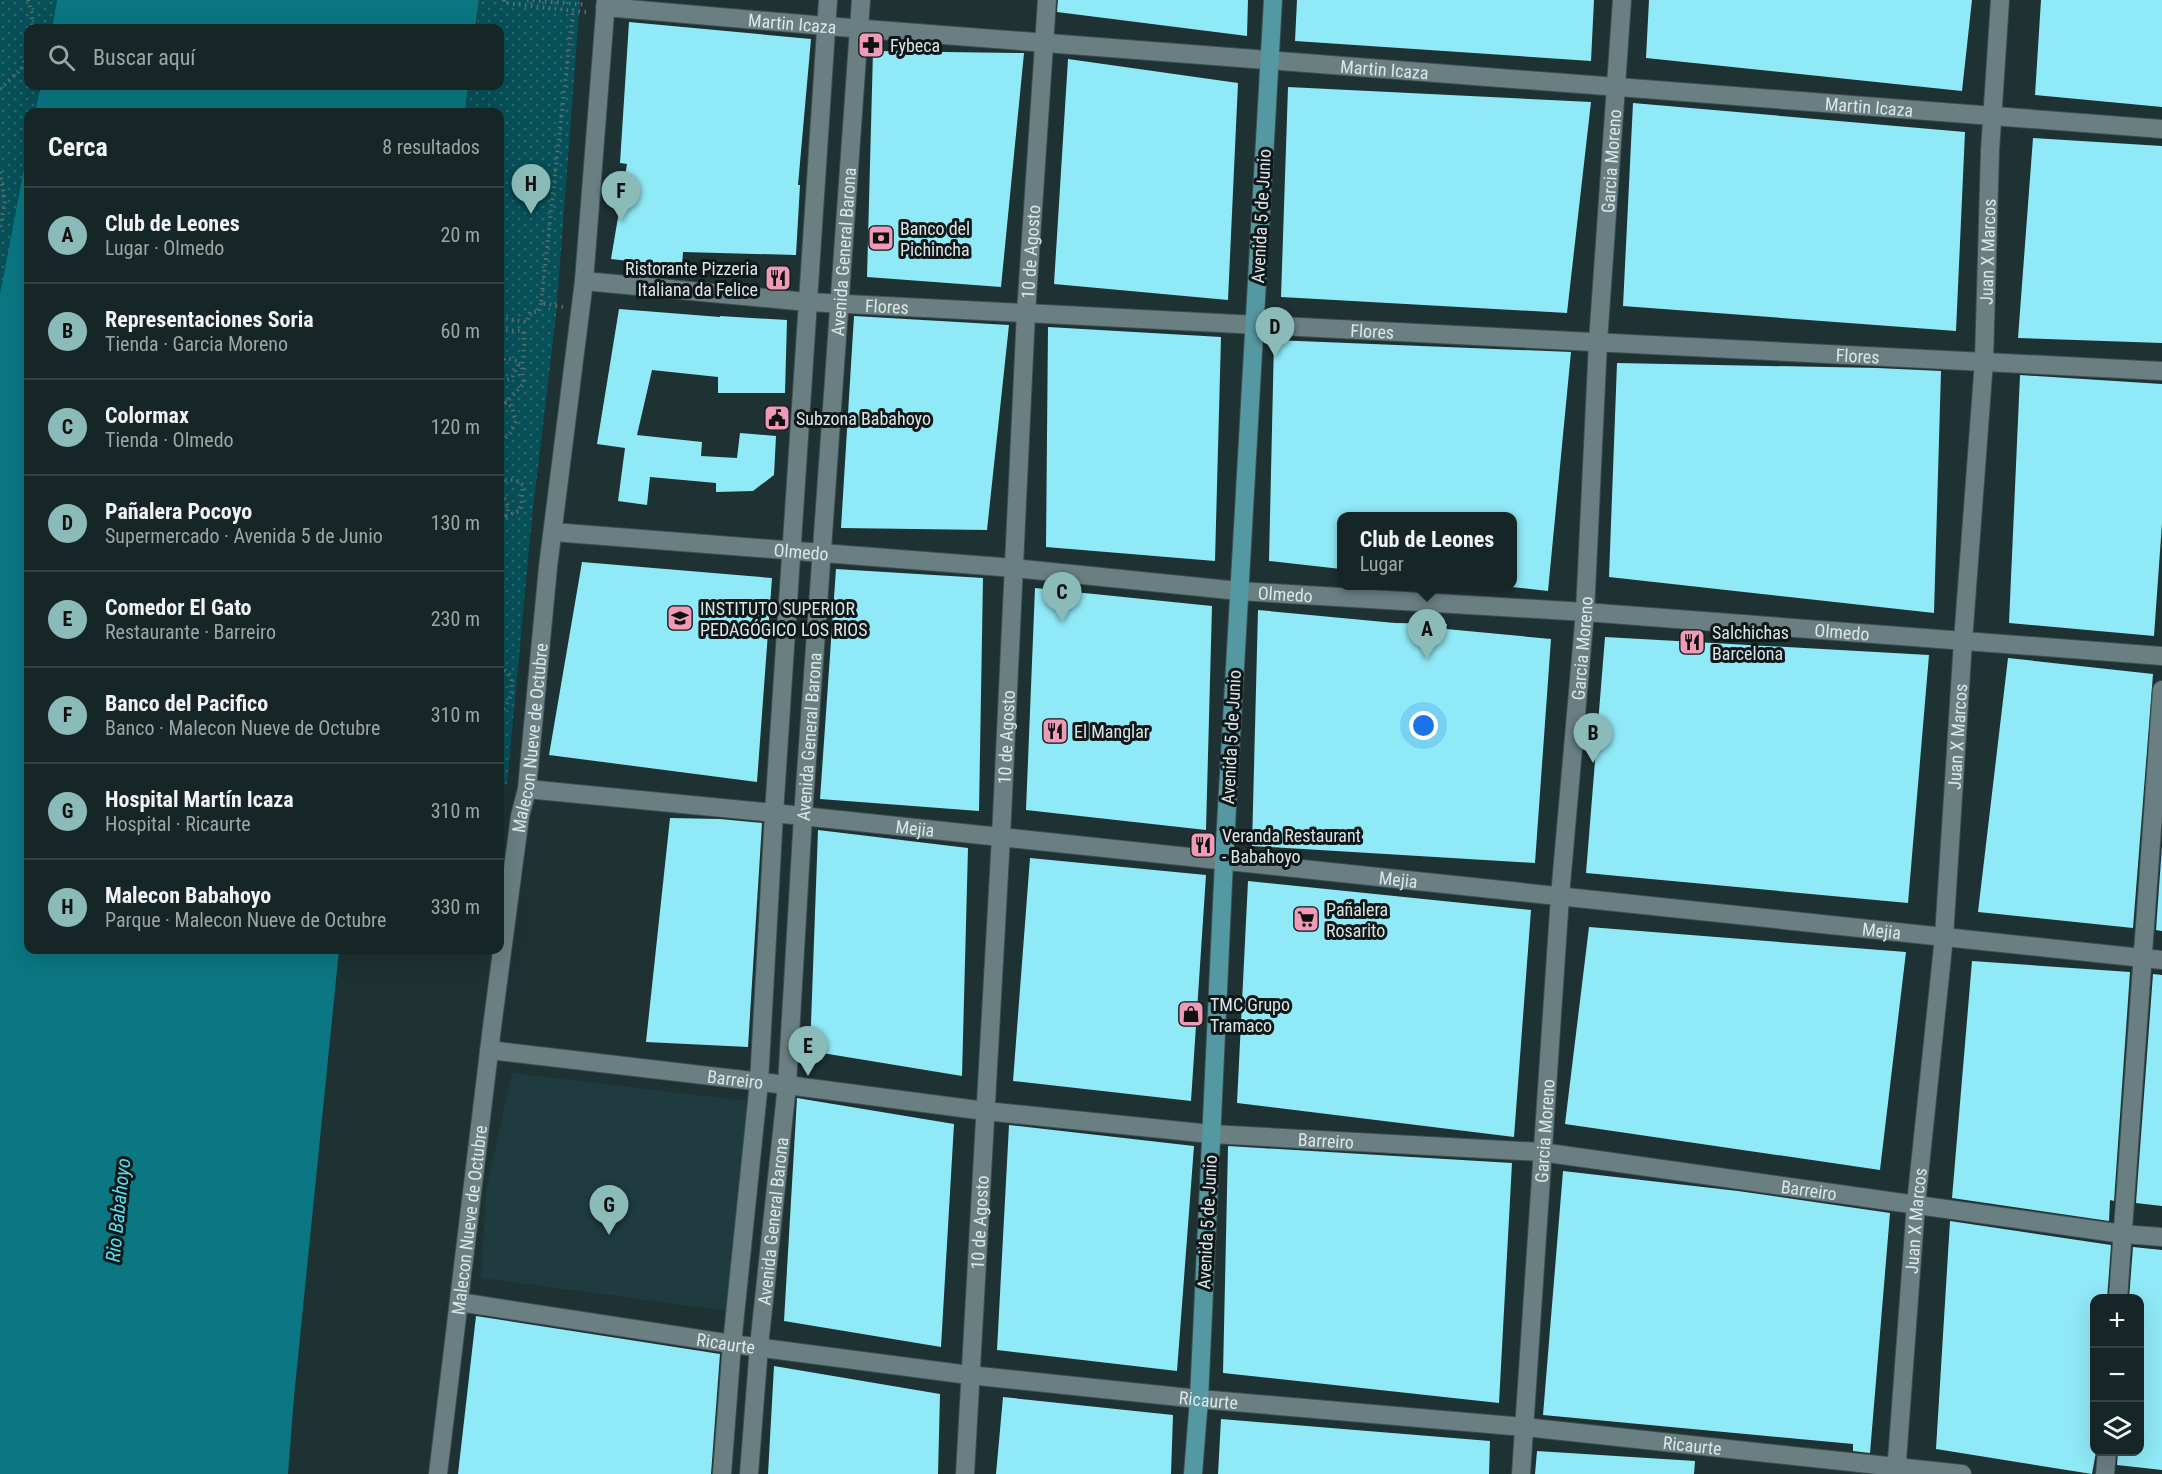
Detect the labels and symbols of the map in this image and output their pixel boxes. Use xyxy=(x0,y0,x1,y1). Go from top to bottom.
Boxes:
street label: Martin Icaza xyxy=(747,9,837,37)
pharmacy icon: Fybeca xyxy=(856,30,886,60)
place label: Fybeca xyxy=(890,35,940,56)
street label: Martin Icaza xyxy=(1340,55,1429,83)
street label: Martin Icaza xyxy=(1824,93,1914,120)
street label: Garcia Moreno xyxy=(1597,109,1625,214)
street label: Avenida 5 de Junio xyxy=(1247,148,1275,284)
pin: H xyxy=(512,164,550,214)
street label: Avenida General Barona xyxy=(827,167,860,337)
pin: F xyxy=(602,172,640,221)
street label: Juan X Marcos xyxy=(1975,198,1999,305)
street label: 10 de Agosto xyxy=(1016,204,1044,299)
place label: Banco del Pichincha xyxy=(900,218,970,260)
bank icon: Banco del Pichincha xyxy=(866,223,896,253)
place label: Ristorante Pizzeria Italiana da Felice xyxy=(625,258,758,300)
restaurant icon: Ristorante Pizzeria Italiana da Felice xyxy=(763,263,793,293)
street label: Flores xyxy=(864,294,909,318)
pin: D xyxy=(1256,308,1294,357)
street label: Flores xyxy=(1350,319,1395,342)
street label: Flores xyxy=(1835,344,1880,367)
public building icon: Subzona Babahoyo xyxy=(762,403,792,433)
place label: Subzona Babahoyo xyxy=(796,408,931,429)
street label: Olmedo xyxy=(773,539,829,564)
pin: C xyxy=(1042,572,1082,622)
street label: Olmedo xyxy=(1257,582,1313,606)
street label: Garcia Moreno xyxy=(1567,596,1596,701)
place label: INSTITUTO SUPERIOR PEDAGÓGICO LOS RIOS xyxy=(700,598,868,640)
school or university icon: INSTITUTO SUPERIOR PEDAGÓGICO LOS RIOS xyxy=(665,603,695,633)
pin: A xyxy=(1408,610,1446,659)
street label: Olmedo xyxy=(1814,619,1870,644)
place label: Salchichas Barcelona xyxy=(1712,622,1789,664)
restaurant icon: Salchichas Barcelona xyxy=(1677,627,1707,657)
street label: Malecon Nueve de Octubre xyxy=(507,642,551,834)
street label: Avenida General Barona xyxy=(792,652,825,822)
street label: Avenida 5 de Junio xyxy=(1217,669,1245,805)
street label: Juan X Marcos xyxy=(1943,683,1971,790)
street label: 10 de Agosto xyxy=(993,690,1018,785)
your location xyxy=(1409,711,1438,740)
pin: B xyxy=(1574,714,1612,763)
restaurant icon: El Manglar xyxy=(1040,716,1070,746)
place label: El Manglar xyxy=(1074,721,1150,742)
street label: Mejia xyxy=(895,815,935,840)
place label: Veranda Restaurant - Babahoyo xyxy=(1222,825,1361,867)
restaurant icon: Veranda Restaurant - Babahoyo xyxy=(1188,830,1218,860)
street label: Mejia xyxy=(1378,867,1419,892)
place label: Pañalera Rosarito xyxy=(1326,899,1388,941)
supermarket icon: Pañalera Rosarito xyxy=(1291,904,1321,934)
street label: Mejia xyxy=(1861,918,1902,943)
place label: TMC Grupo Tramaco xyxy=(1210,994,1290,1036)
shop icon: TMC Grupo Tramaco xyxy=(1176,999,1206,1029)
pin: E xyxy=(788,1026,828,1076)
street label: Barreiro xyxy=(706,1065,764,1093)
street label: Garcia Moreno xyxy=(1530,1078,1558,1183)
street label: Malecon Nueve de Octubre xyxy=(447,1124,491,1316)
street label: Barreiro xyxy=(1297,1128,1355,1152)
street label: Avenida General Barona xyxy=(753,1136,792,1306)
street label: Avenida 5 de Junio xyxy=(1193,1154,1221,1290)
water label: Rio Babahoyo xyxy=(101,1157,135,1263)
street label: Juan X Marcos xyxy=(1900,1167,1930,1274)
street label: 10 de Agosto xyxy=(966,1175,992,1270)
street label: Barreiro xyxy=(1780,1175,1838,1204)
pin: G xyxy=(590,1186,628,1235)
street label: Ricaurte xyxy=(695,1328,756,1357)
street label: Ricaurte xyxy=(1178,1386,1239,1413)
street label: Ricaurte xyxy=(1662,1431,1723,1459)

